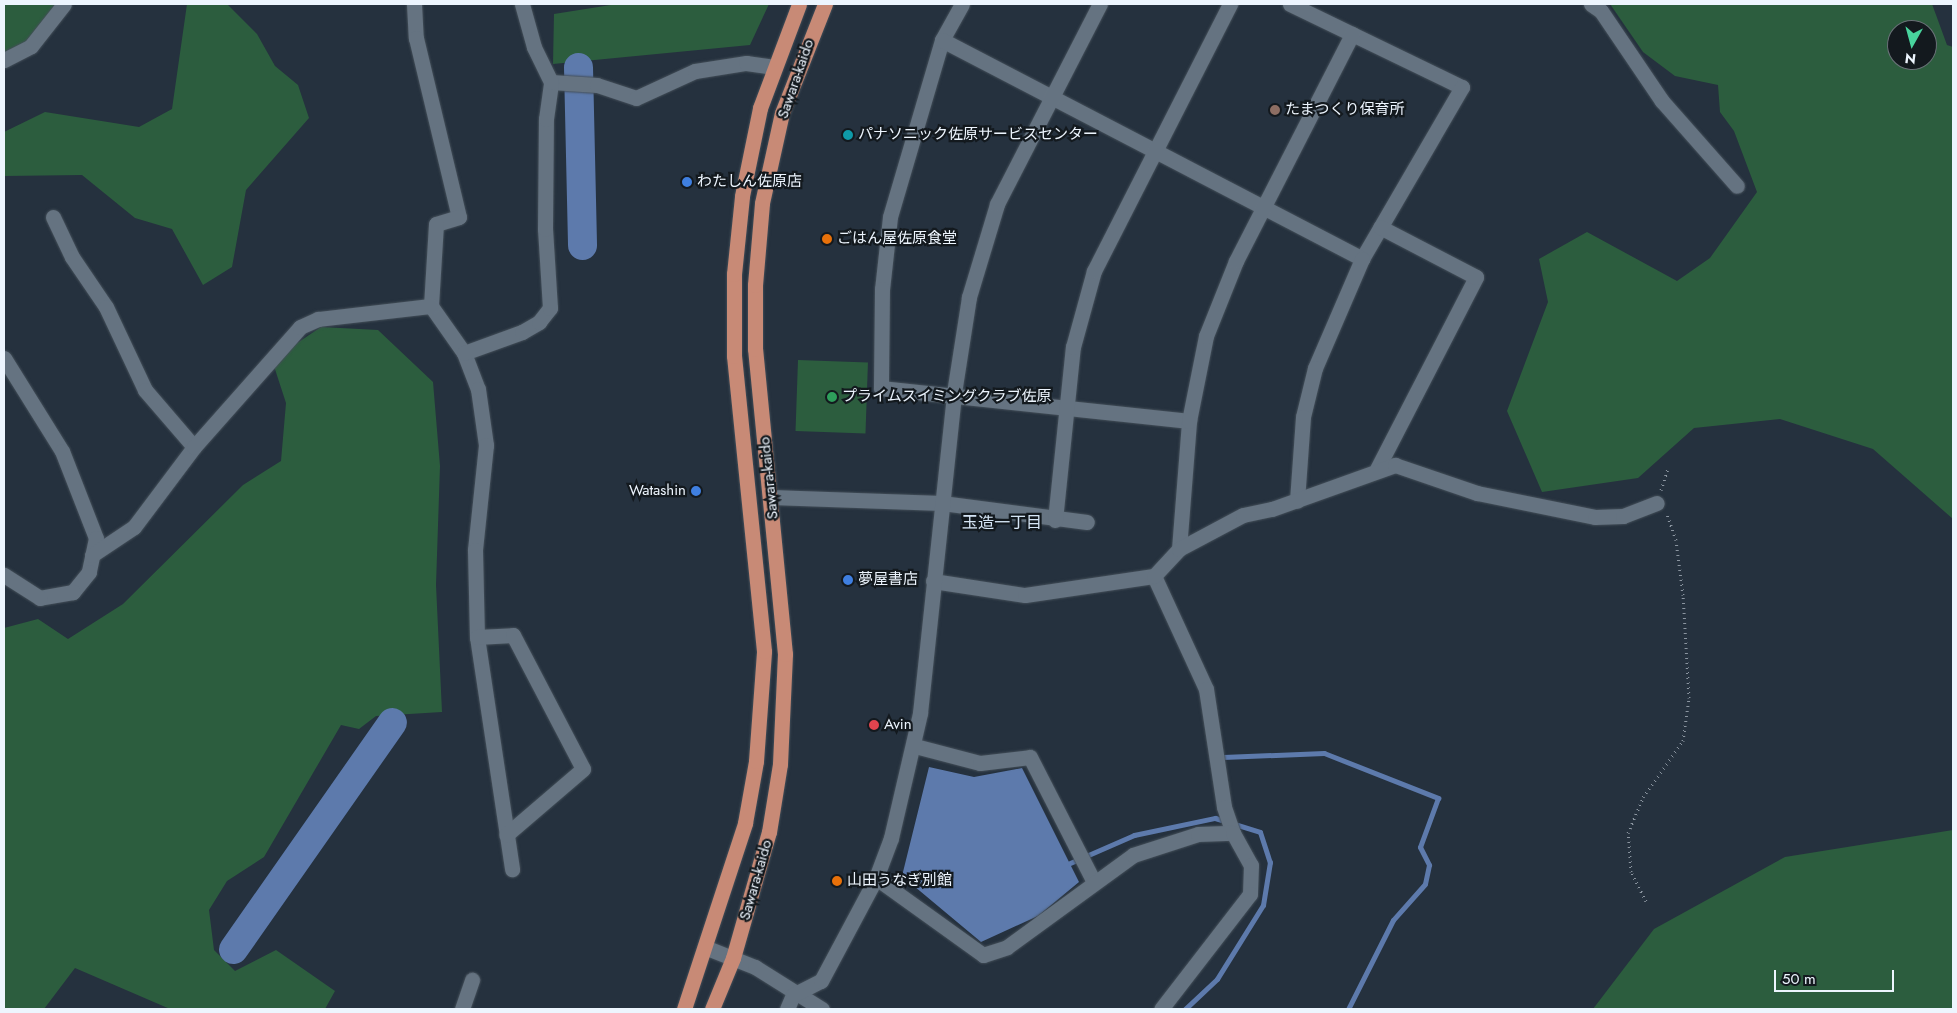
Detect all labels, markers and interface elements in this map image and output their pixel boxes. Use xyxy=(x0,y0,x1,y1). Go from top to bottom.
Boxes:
north arrow xyxy=(1887,20,1937,70)
street label: Sawara-kaido xyxy=(774,37,818,121)
text: N xyxy=(1904,48,1917,69)
place label: たまつくり保育所 xyxy=(1285,101,1405,119)
marker: たまつくり保育所 xyxy=(1269,104,1281,116)
place label: パナソニック佐原サービスセンター xyxy=(858,126,1098,144)
marker: パナソニック佐原サービスセンター xyxy=(842,129,854,141)
place label: わたしん佐原店 xyxy=(697,173,802,191)
marker: わたしん佐原店 xyxy=(681,176,693,188)
place label: ごはん屋佐原食堂 xyxy=(837,230,957,248)
marker: ごはん屋佐原食堂 xyxy=(821,233,833,245)
place label: プライムスイミングクラブ佐原 xyxy=(842,388,1052,406)
marker: プライムスイミングクラブ佐原 xyxy=(826,391,838,403)
street label: Sawara-kaido xyxy=(756,436,782,520)
place label: Watashin xyxy=(629,482,686,500)
marker: Watashin xyxy=(690,485,702,497)
district label: 玉造一丁目 xyxy=(962,513,1042,533)
place label: 夢屋書店 xyxy=(858,571,918,589)
marker: 夢屋書店 xyxy=(842,574,854,586)
place label: Avin xyxy=(884,716,912,734)
marker: Avin xyxy=(868,719,880,731)
street label: Sawara-kaido xyxy=(736,838,776,922)
place label: 山田うなぎ別館 xyxy=(847,872,952,890)
marker: 山田うなぎ別館 xyxy=(831,875,843,887)
scale bar xyxy=(1777,960,1897,992)
text: 50 m xyxy=(1782,968,1816,990)

